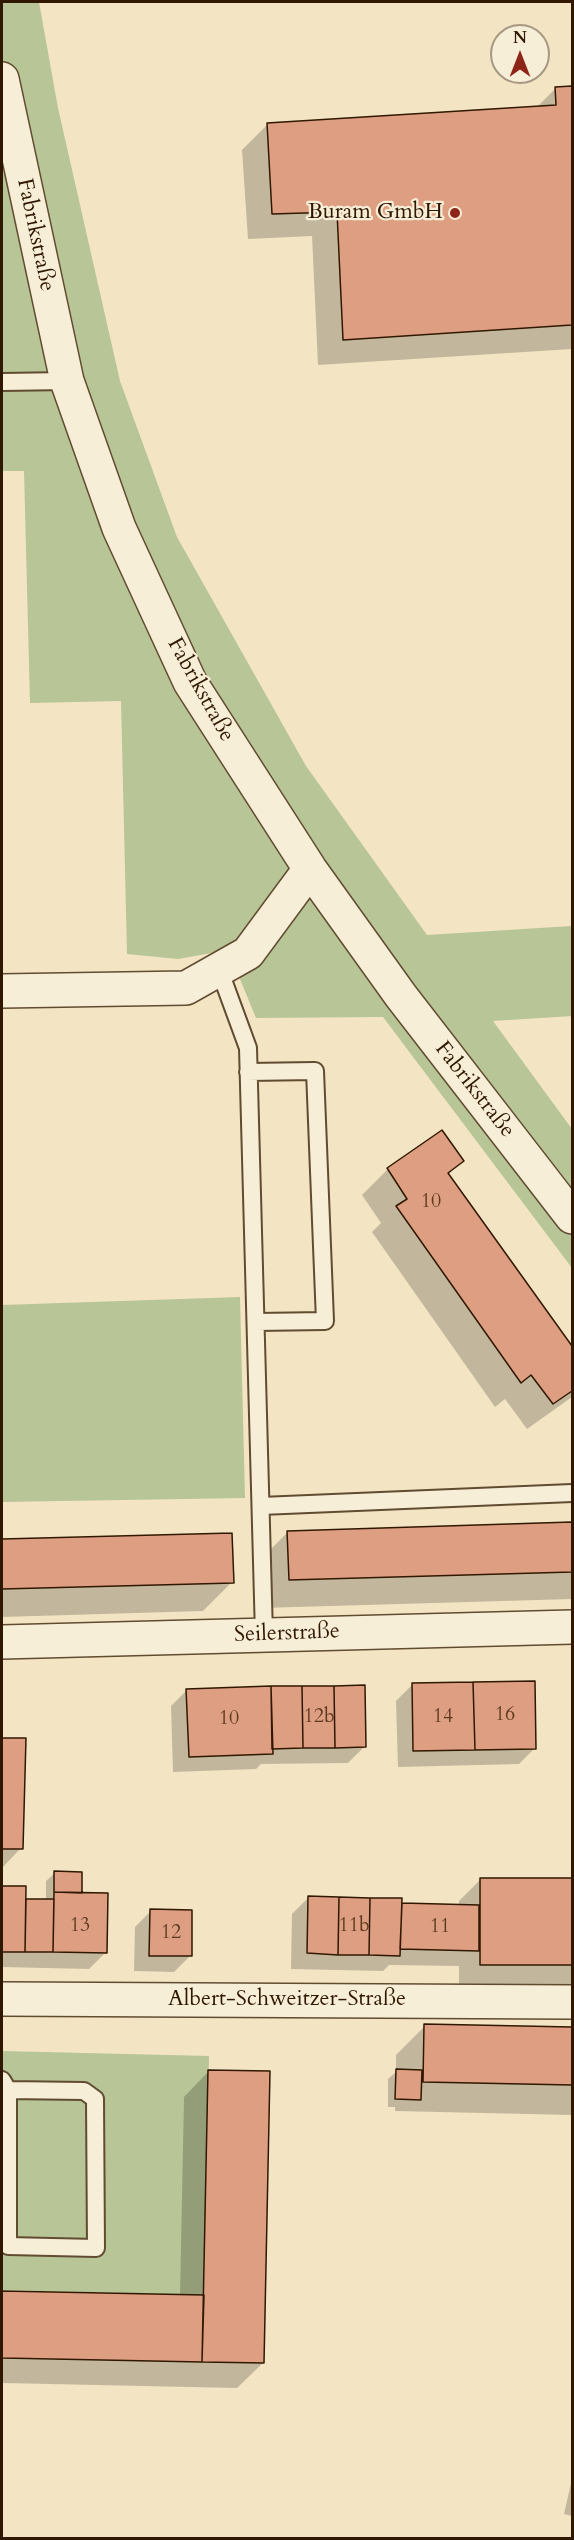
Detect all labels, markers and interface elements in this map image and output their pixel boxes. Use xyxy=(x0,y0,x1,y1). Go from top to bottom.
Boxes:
north arrow xyxy=(490,24,550,84)
text: N xyxy=(513,27,527,49)
street label: Fabrikstraße xyxy=(10,176,60,294)
place label: Buram GmbH xyxy=(308,200,443,226)
marker: Buram GmbH xyxy=(448,206,462,220)
street label: Fabrikstraße xyxy=(161,633,239,747)
street label: Fabrikstraße xyxy=(428,1037,520,1143)
house number: 10 xyxy=(421,1190,441,1214)
street label: Seilerstraße xyxy=(234,1619,340,1649)
house number: 16 xyxy=(495,1703,515,1727)
house number: 12b xyxy=(303,1705,335,1729)
house number: 14 xyxy=(433,1705,453,1729)
house number: 10 xyxy=(219,1707,239,1731)
house number: 13 xyxy=(70,1914,90,1938)
house number: 11b xyxy=(338,1914,370,1938)
house number: 11 xyxy=(430,1915,450,1939)
house number: 12 xyxy=(161,1921,181,1945)
street label: Albert-Schweitzer-Straße xyxy=(168,1987,406,2013)

